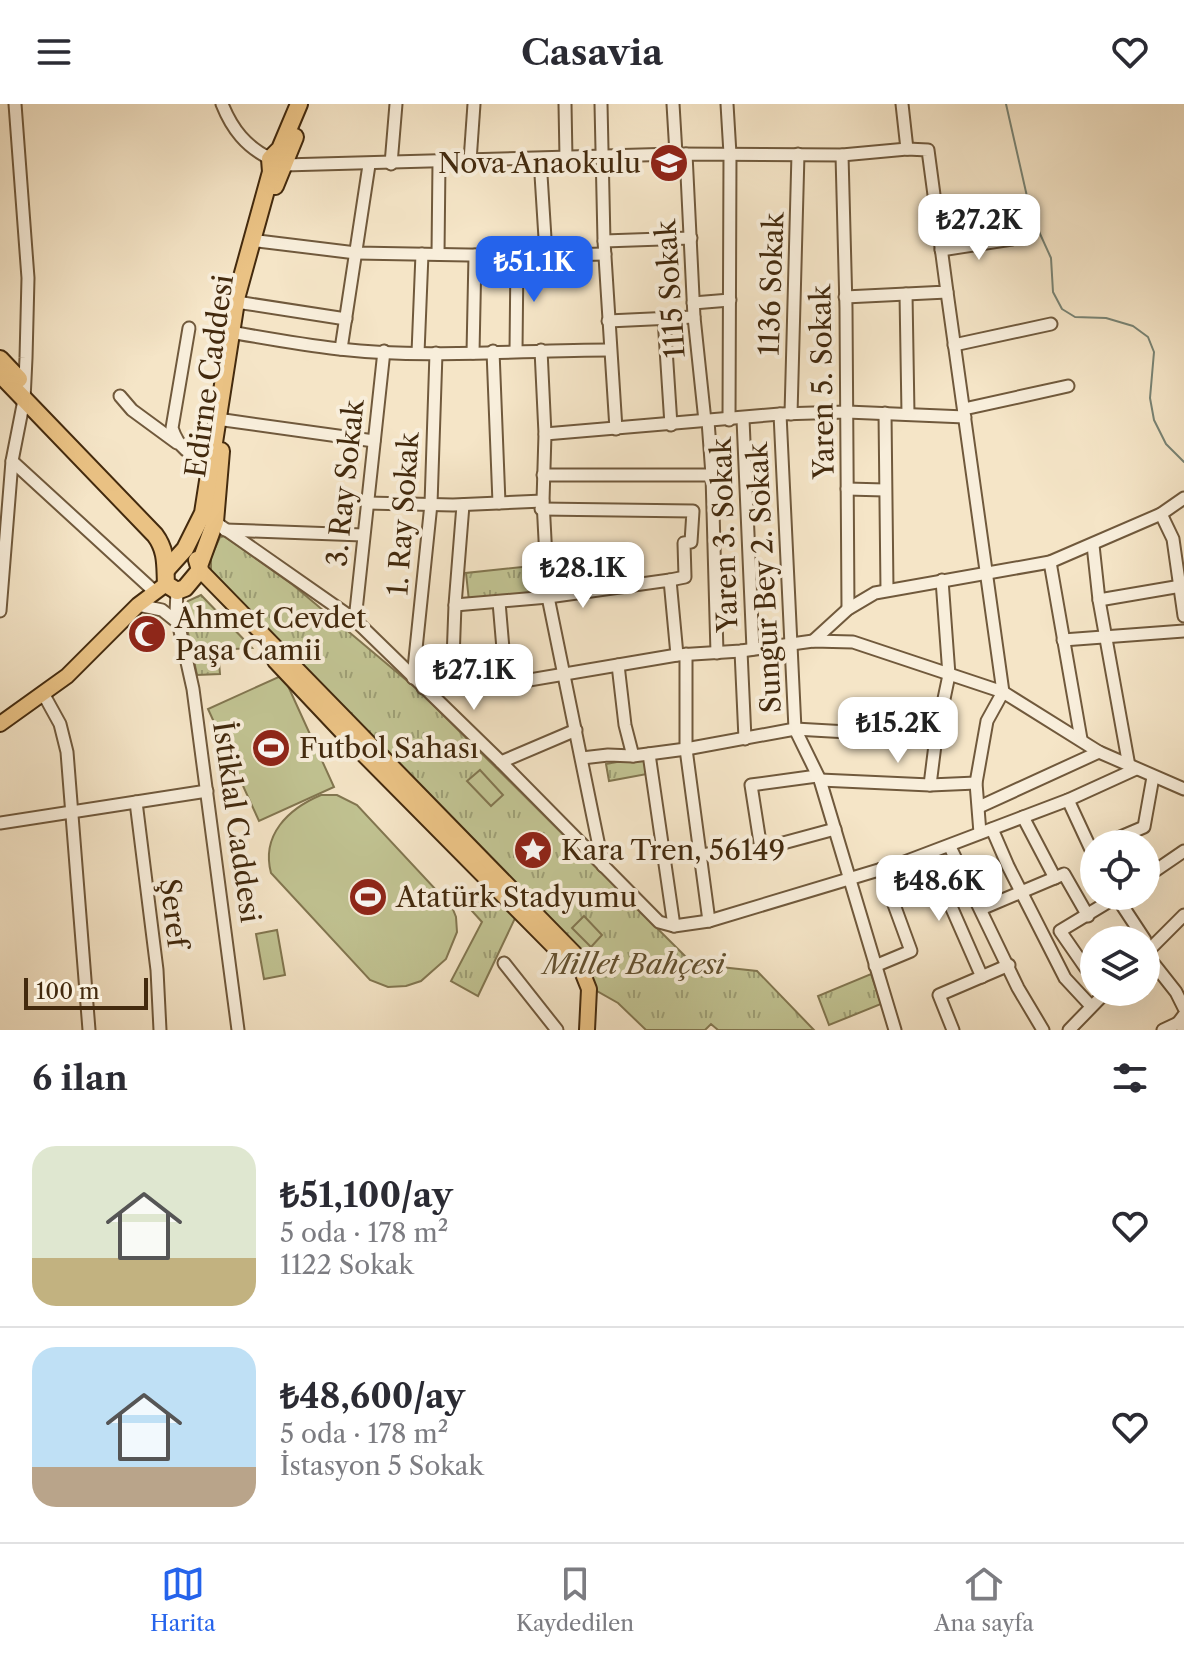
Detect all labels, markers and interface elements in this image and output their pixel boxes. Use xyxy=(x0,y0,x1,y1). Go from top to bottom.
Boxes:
icon: menu xyxy=(32,30,76,74)
text: Casavia xyxy=(521,30,663,74)
icon: heart xyxy=(1108,30,1152,74)
school or university icon: Nova Anaokulu xyxy=(648,142,690,184)
place label: Nova Anaokulu xyxy=(438,146,641,180)
pin: ₺27.2K xyxy=(914,194,1044,262)
text: ₺27.2K xyxy=(936,204,1022,236)
street label: 1136 Sokak xyxy=(752,210,791,356)
street label: 1115 Sokak xyxy=(648,217,692,359)
pin: ₺51.1K xyxy=(469,236,599,304)
text: ₺51.1K xyxy=(494,246,574,278)
street label: Edirne Caddesi xyxy=(178,273,240,479)
street label: Yaren 5. Sokak xyxy=(803,283,841,481)
street label: 3. Ray Sokak xyxy=(319,396,371,568)
street label: 1. Ray Sokak xyxy=(380,429,426,597)
street label: Yaren 3. Sokak xyxy=(704,435,744,634)
street label: Sungur Bey 2. Sokak xyxy=(740,440,788,714)
pin: ₺28.1K xyxy=(518,542,648,610)
text: ₺28.1K xyxy=(540,552,626,584)
place label: Ahmet Cevdet Paşa Camii xyxy=(174,601,366,667)
mosque icon: Ahmet Cevdet Paşa Camii xyxy=(126,613,168,655)
pin: ₺27.1K xyxy=(409,644,539,712)
text: ₺27.1K xyxy=(433,654,515,686)
pin: ₺15.2K xyxy=(833,697,963,765)
text: ₺15.2K xyxy=(856,707,940,739)
street label: İstiklal Caddesi xyxy=(206,719,268,925)
sports icon: Futbol Sahası xyxy=(250,727,292,769)
place label: Futbol Sahası xyxy=(299,731,479,765)
place icon: Kara Tren, 56149 xyxy=(512,829,554,871)
map controls xyxy=(1080,830,1160,1006)
button: locate xyxy=(1080,830,1160,910)
place label: Kara Tren, 56149 xyxy=(561,833,785,867)
pin: ₺48.6K xyxy=(874,855,1004,923)
text: ₺48.6K xyxy=(894,865,984,897)
street label: Şeref xyxy=(153,876,195,953)
sports icon: Atatürk Stadyumu xyxy=(347,876,389,918)
place label: Atatürk Stadyumu xyxy=(395,880,637,914)
button: layers xyxy=(1080,926,1160,1006)
park label: Millet Bahçesi xyxy=(540,947,727,981)
scale bar xyxy=(24,974,148,1010)
text: 100 m xyxy=(36,978,99,1005)
icon: filters xyxy=(1108,1056,1152,1100)
text: 6 ilan xyxy=(32,1057,128,1099)
text: ₺51,100/ay xyxy=(280,1174,453,1216)
icon: home xyxy=(96,1178,192,1274)
icon: heart xyxy=(1108,1204,1152,1248)
text: 5 oda · 178 m² xyxy=(280,1217,448,1249)
text: 1122 Sokak xyxy=(280,1249,413,1281)
text: ₺48,600/ay xyxy=(280,1375,465,1417)
icon: home xyxy=(96,1379,192,1475)
icon: heart xyxy=(1108,1405,1152,1449)
text: 5 oda · 178 m² xyxy=(280,1418,448,1450)
text: İstasyon 5 Sokak xyxy=(280,1450,484,1482)
tab: Harita xyxy=(150,1562,216,1637)
tab: Kaydedilen xyxy=(516,1562,634,1637)
tab: Ana sayfa xyxy=(934,1562,1034,1637)

